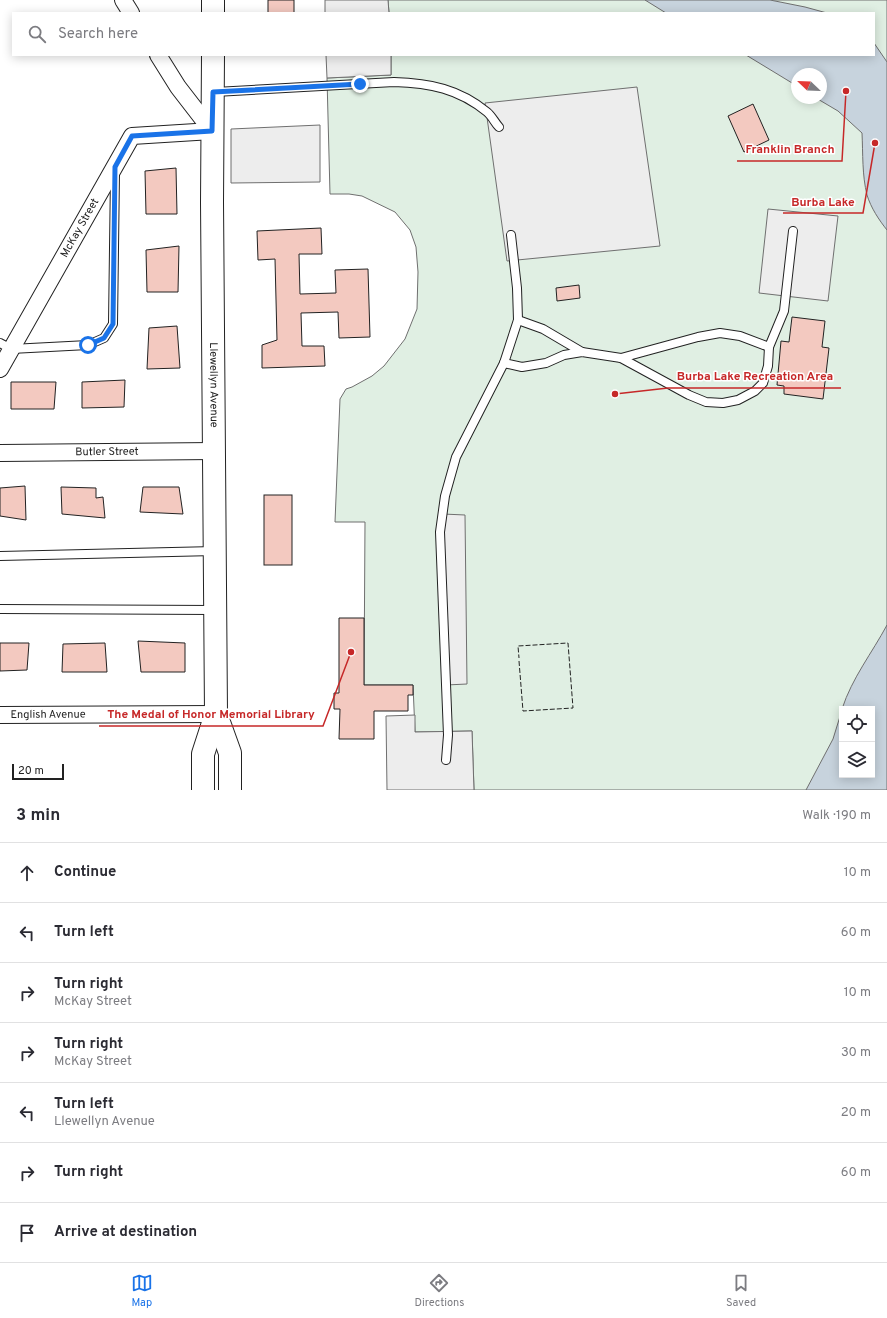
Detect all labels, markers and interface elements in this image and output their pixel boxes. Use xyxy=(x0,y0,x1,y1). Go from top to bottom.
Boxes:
search box xyxy=(12,12,875,56)
icon: search xyxy=(26,23,48,45)
text: Search here xyxy=(58,25,138,44)
north arrow xyxy=(791,68,827,104)
route end xyxy=(351,75,369,93)
callout: Franklin Branch xyxy=(737,137,842,161)
text: Franklin Branch xyxy=(745,142,835,158)
callout: Burba Lake xyxy=(783,189,863,213)
text: Burba Lake xyxy=(791,195,855,211)
street label: McKay Street xyxy=(57,196,102,260)
route start xyxy=(79,336,97,354)
street label: Llewellyn Avenue xyxy=(206,342,221,428)
callout: Burba Lake Recreation Area xyxy=(668,364,841,388)
text: Burba Lake Recreation Area xyxy=(677,369,833,385)
street label: Butler Street xyxy=(75,445,139,459)
callout: The Medal of Honor Memorial Library xyxy=(99,702,323,726)
map controls xyxy=(839,706,875,778)
button: locate xyxy=(839,706,875,742)
text: The Medal of Honor Memorial Library xyxy=(107,707,315,723)
street label: English Avenue xyxy=(10,708,86,722)
button: layers xyxy=(839,742,875,778)
scale bar xyxy=(12,762,64,781)
text: 20 m xyxy=(18,764,44,778)
text: 3 min xyxy=(16,805,60,827)
text: Walk · 190 m xyxy=(802,808,871,824)
icon: ahead xyxy=(16,862,38,884)
text: Continue xyxy=(54,863,116,882)
text: 10 m xyxy=(844,865,871,881)
icon: left xyxy=(16,922,38,944)
text: Turn left xyxy=(54,923,114,942)
text: 60 m xyxy=(841,925,871,941)
text: Turn right xyxy=(54,975,123,994)
icon: right xyxy=(16,982,38,1004)
text: 10 m xyxy=(844,985,871,1001)
text: McKay Street xyxy=(54,994,132,1010)
text: Turn right xyxy=(54,1035,123,1054)
icon: right xyxy=(16,1042,38,1064)
text: 30 m xyxy=(841,1045,871,1061)
text: McKay Street xyxy=(54,1054,132,1070)
text: Turn left xyxy=(54,1095,114,1114)
icon: left xyxy=(16,1102,38,1124)
text: 20 m xyxy=(841,1105,871,1121)
text: Llewellyn Avenue xyxy=(54,1114,155,1130)
icon: right xyxy=(16,1162,38,1184)
text: Turn right xyxy=(54,1163,123,1182)
text: 60 m xyxy=(841,1165,871,1181)
icon: arrive xyxy=(16,1222,38,1244)
text: Arrive at destination xyxy=(54,1223,197,1242)
tab: Map xyxy=(131,1272,153,1310)
tab: Directions xyxy=(414,1272,464,1310)
tab: Saved xyxy=(726,1272,756,1310)

